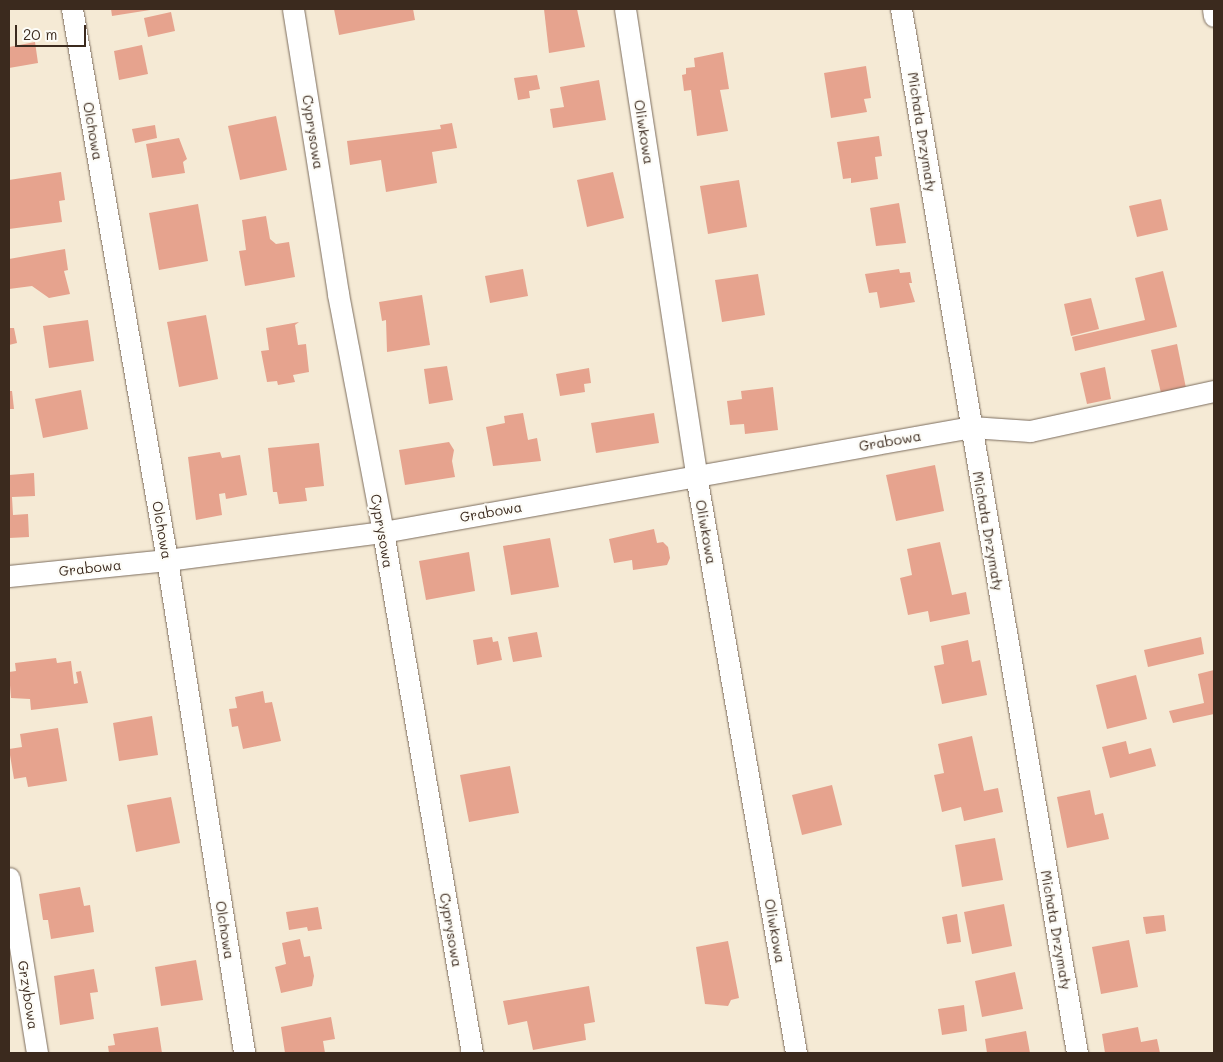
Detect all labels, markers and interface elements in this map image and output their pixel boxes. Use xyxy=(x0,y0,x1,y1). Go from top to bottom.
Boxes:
scale bar xyxy=(18,15,89,47)
text: 20 m xyxy=(23,24,57,44)
street label: Michała Drzymały xyxy=(904,71,940,193)
street label: Cyprysowa xyxy=(299,94,327,170)
street label: Oliwkowa xyxy=(631,99,657,165)
street label: Olchowa xyxy=(80,101,106,161)
street label: Grabowa xyxy=(858,427,922,455)
street label: Michała Drzymały xyxy=(969,470,1007,592)
street label: Cyprysowa xyxy=(367,493,397,569)
street label: Grabowa xyxy=(459,498,523,526)
street label: Oliwkowa xyxy=(692,498,720,566)
street label: Olchowa xyxy=(149,500,175,560)
street label: Grabowa xyxy=(58,556,122,580)
street label: Michała Drzymały xyxy=(1037,869,1075,991)
street label: Cyprysowa xyxy=(436,892,466,968)
street label: Oliwkowa xyxy=(761,897,789,965)
street label: Olchowa xyxy=(212,900,238,960)
street label: Grzybowa xyxy=(14,959,42,1031)

